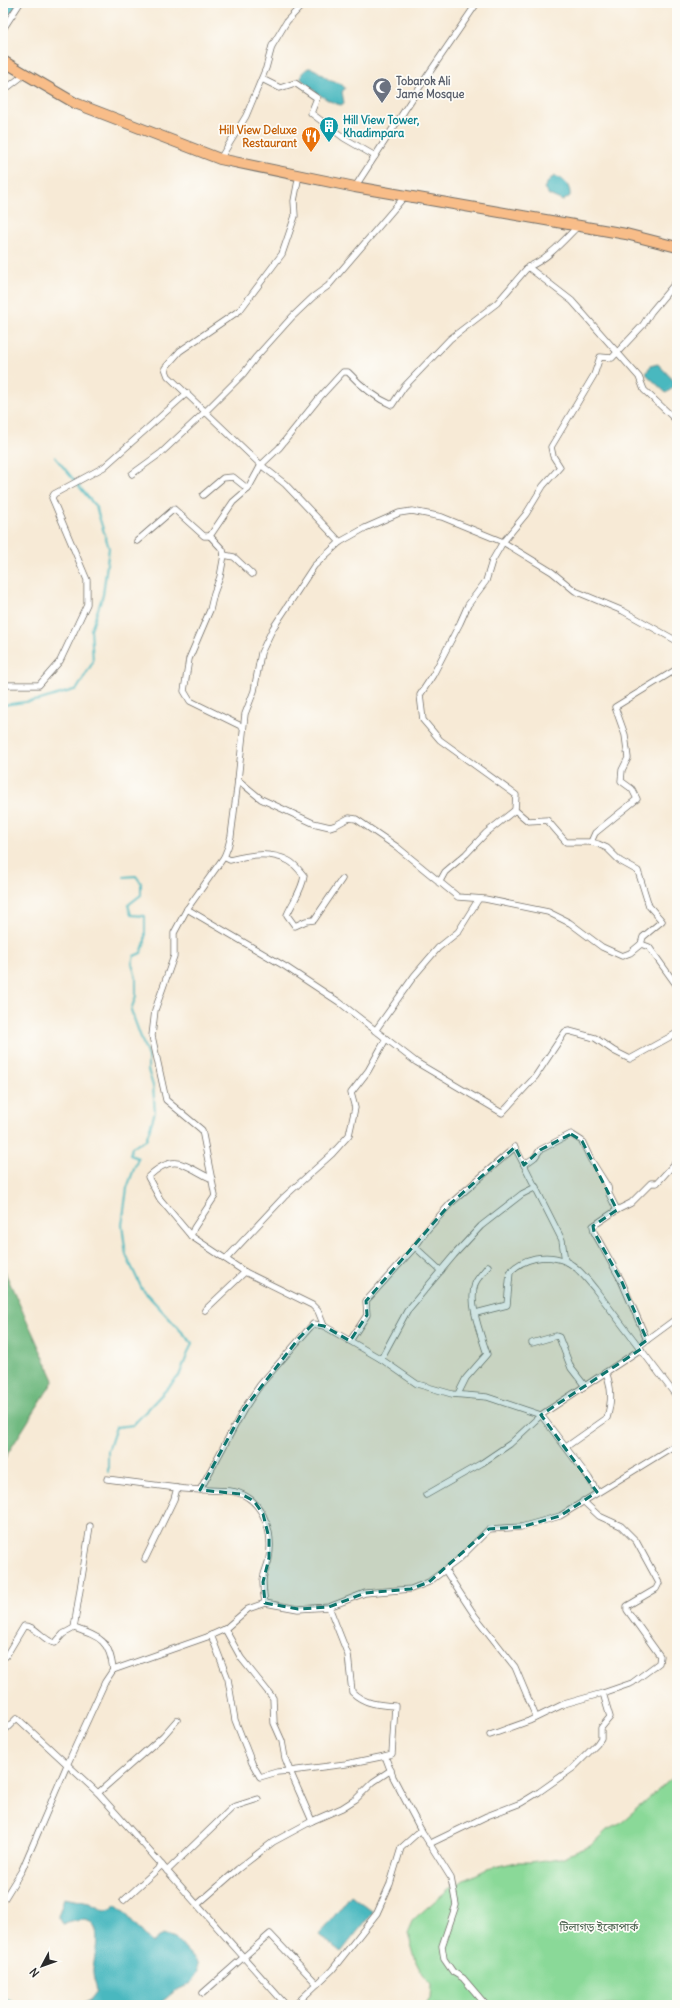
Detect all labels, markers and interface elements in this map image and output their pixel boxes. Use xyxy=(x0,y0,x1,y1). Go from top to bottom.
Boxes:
place label: Tobarok Ali Jame Mosque xyxy=(396,74,465,102)
mosque icon: Tobarok Ali Jame Mosque xyxy=(371,76,393,104)
place label: Hill View Tower, Khadimpara xyxy=(343,113,419,141)
building icon: Hill View Tower, Khadimpara xyxy=(318,115,340,143)
place label: Hill View Deluxe Restaurant xyxy=(219,123,297,150)
restaurant icon: Hill View Deluxe Restaurant xyxy=(300,125,322,153)
park label: টিলাগড় ইকোপার্ক xyxy=(559,1920,639,1934)
north arrow xyxy=(22,1946,62,1986)
text: N xyxy=(27,1965,42,1980)

